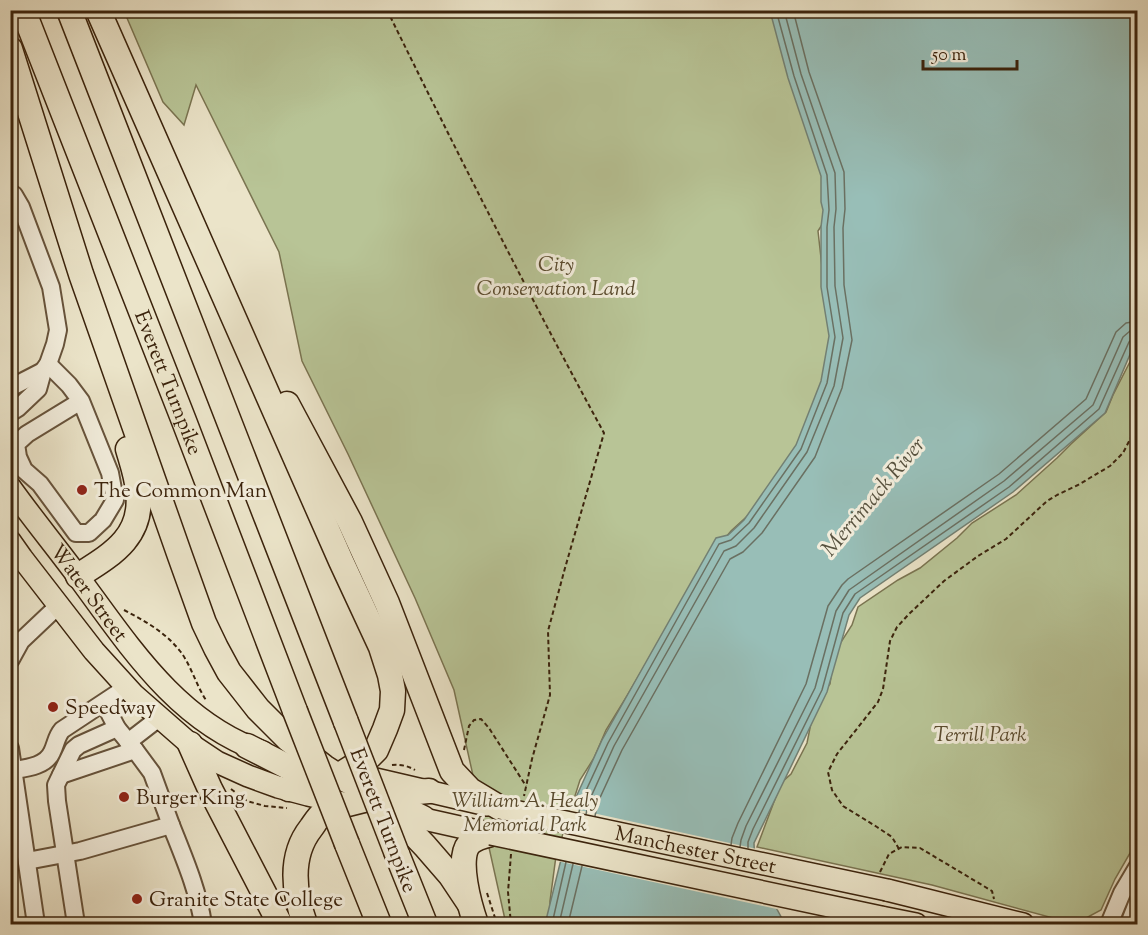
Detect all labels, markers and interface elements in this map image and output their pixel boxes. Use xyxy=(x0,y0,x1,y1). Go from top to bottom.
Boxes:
scale bar xyxy=(923,33,1018,71)
text: 50 m xyxy=(931,43,967,69)
park label: City Conservation Land xyxy=(476,251,636,305)
street label: Everett Turnpike xyxy=(125,307,209,460)
water label: Merrimack River xyxy=(815,431,934,565)
place label: The Common Man xyxy=(94,477,267,507)
marker: The Common Man xyxy=(75,483,89,497)
street label: Water Street xyxy=(42,539,134,649)
place label: Speedway xyxy=(65,694,156,724)
marker: Speedway xyxy=(46,700,60,714)
park label: Terrill Park xyxy=(934,721,1027,751)
street label: Everett Turnpike xyxy=(341,744,424,897)
place label: Burger King xyxy=(136,784,245,814)
park label: William A. Healy Memorial Park xyxy=(452,787,598,841)
marker: Burger King xyxy=(117,790,131,804)
street label: Manchester Street xyxy=(612,820,779,883)
place label: Granite State College xyxy=(149,886,343,916)
marker: Granite State College xyxy=(130,892,144,906)

